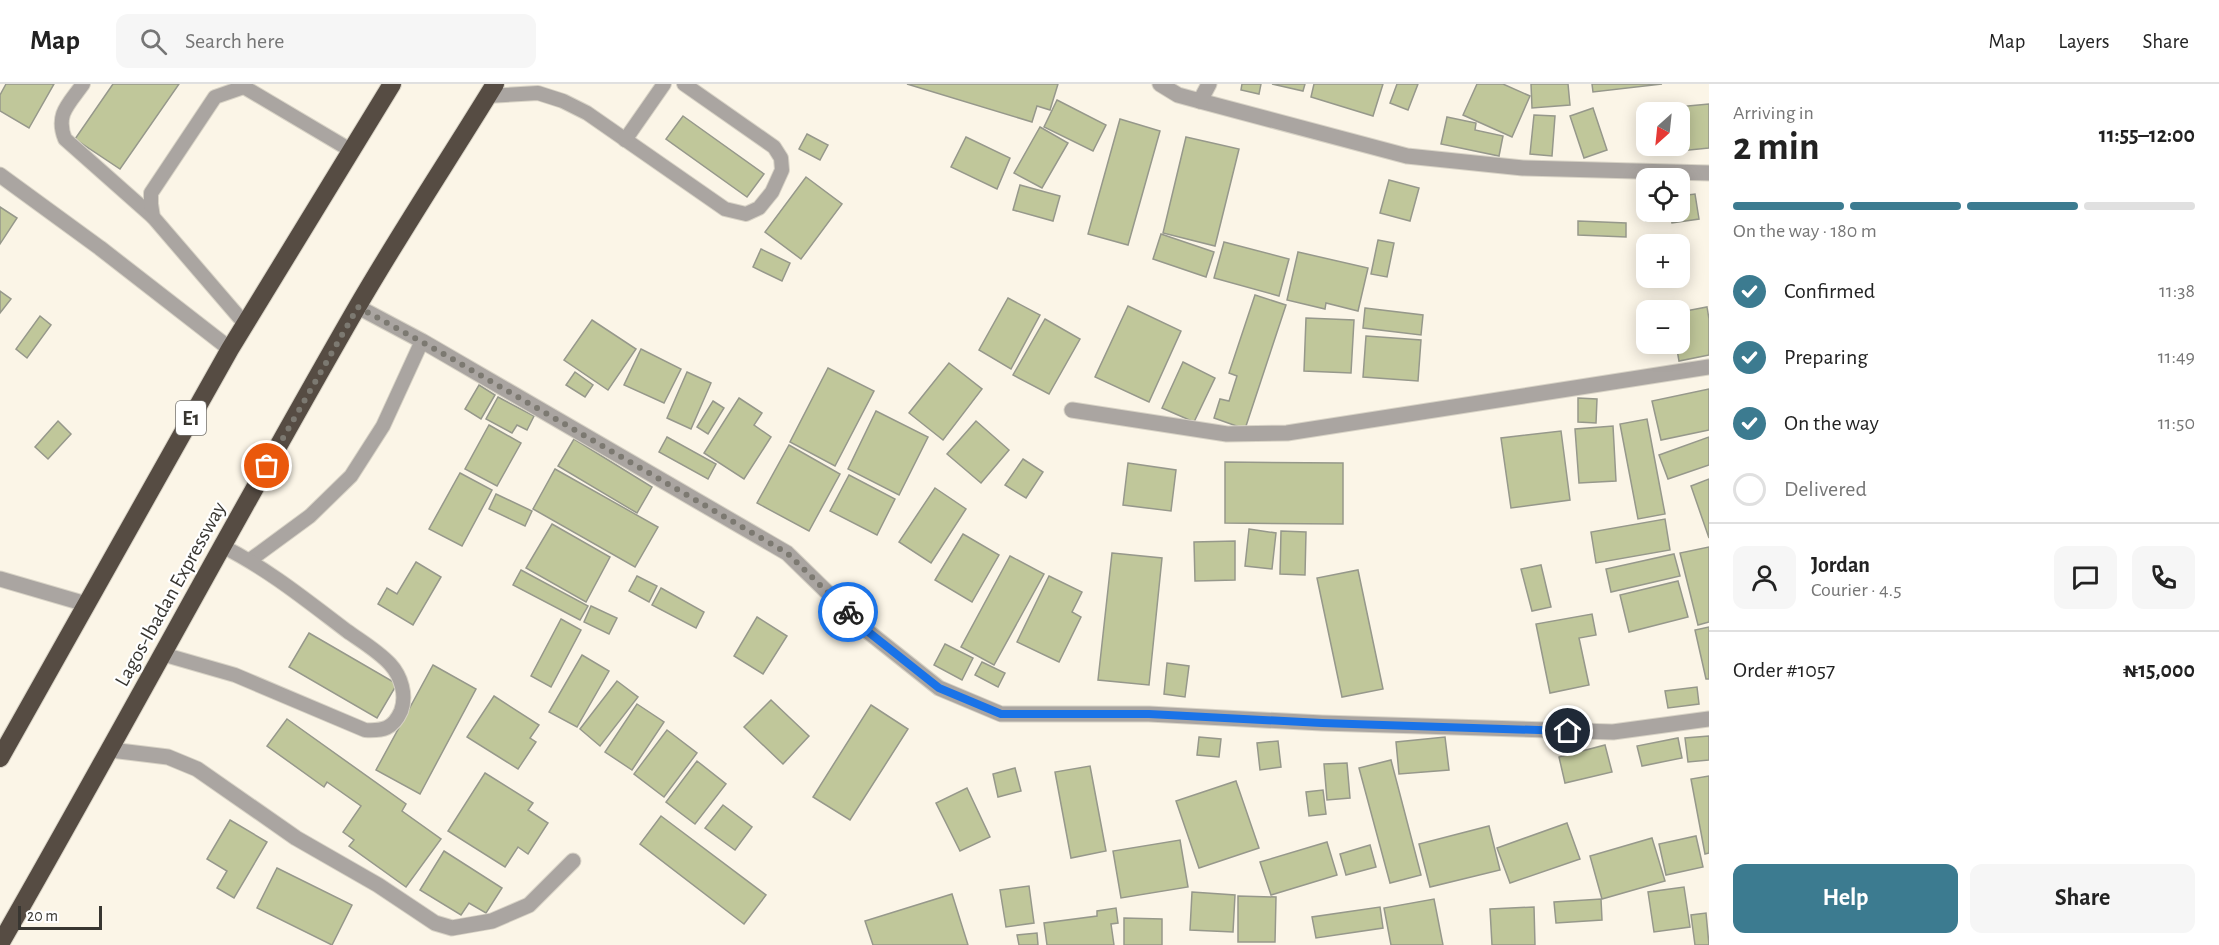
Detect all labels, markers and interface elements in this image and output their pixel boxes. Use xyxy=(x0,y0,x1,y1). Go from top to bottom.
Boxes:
search box xyxy=(116,14,536,68)
icon: search xyxy=(137,25,170,58)
text: Map xyxy=(30,27,80,55)
text: Search here xyxy=(185,30,284,52)
text: Map xyxy=(1989,31,2025,52)
text: Layers xyxy=(2058,31,2109,52)
text: Share xyxy=(2142,31,2189,52)
north arrow xyxy=(1636,102,1690,156)
map controls xyxy=(1636,102,1690,354)
text: Arriving in xyxy=(1733,103,1814,123)
text: 11:55–12:00 xyxy=(2099,124,2195,146)
text: 2 min xyxy=(1733,128,1820,167)
button: locate xyxy=(1636,168,1690,222)
text: On the way · 180 m xyxy=(1733,221,1877,241)
button: + xyxy=(1636,234,1690,288)
icon: check xyxy=(1733,275,1766,308)
text: Confirmed xyxy=(1784,280,1875,302)
text: 11:38 xyxy=(2159,281,2195,301)
button: − xyxy=(1636,300,1690,354)
icon: check xyxy=(1733,341,1766,374)
text: Preparing xyxy=(1784,346,1868,368)
text: 11:49 xyxy=(2158,347,2195,367)
road number: E1 xyxy=(176,401,206,435)
icon: check xyxy=(1733,407,1766,440)
text: On the way xyxy=(1784,412,1879,434)
text: 11:50 xyxy=(2158,413,2195,433)
pin xyxy=(241,440,292,491)
icon: bag xyxy=(250,449,283,482)
text: Delivered xyxy=(1784,478,1867,500)
street label: Lagos-Ibadan Expressway xyxy=(111,499,230,690)
button: person xyxy=(1733,546,1796,609)
button: chat xyxy=(2054,546,2117,609)
button: phone xyxy=(2132,546,2195,609)
text: Jordan xyxy=(1811,554,1870,576)
text: Courier · 4.5 xyxy=(1811,580,1902,600)
courier xyxy=(818,582,878,642)
icon: bike xyxy=(832,596,865,629)
text: Order #1057 xyxy=(1733,659,1835,681)
text: ₦15,000 xyxy=(2123,659,2195,681)
pin xyxy=(1542,705,1593,756)
icon: home xyxy=(1551,714,1584,747)
button: Help xyxy=(1733,864,1958,933)
button: Share xyxy=(1970,864,2195,933)
scale bar xyxy=(18,903,102,930)
text: 20 m xyxy=(27,908,58,924)

